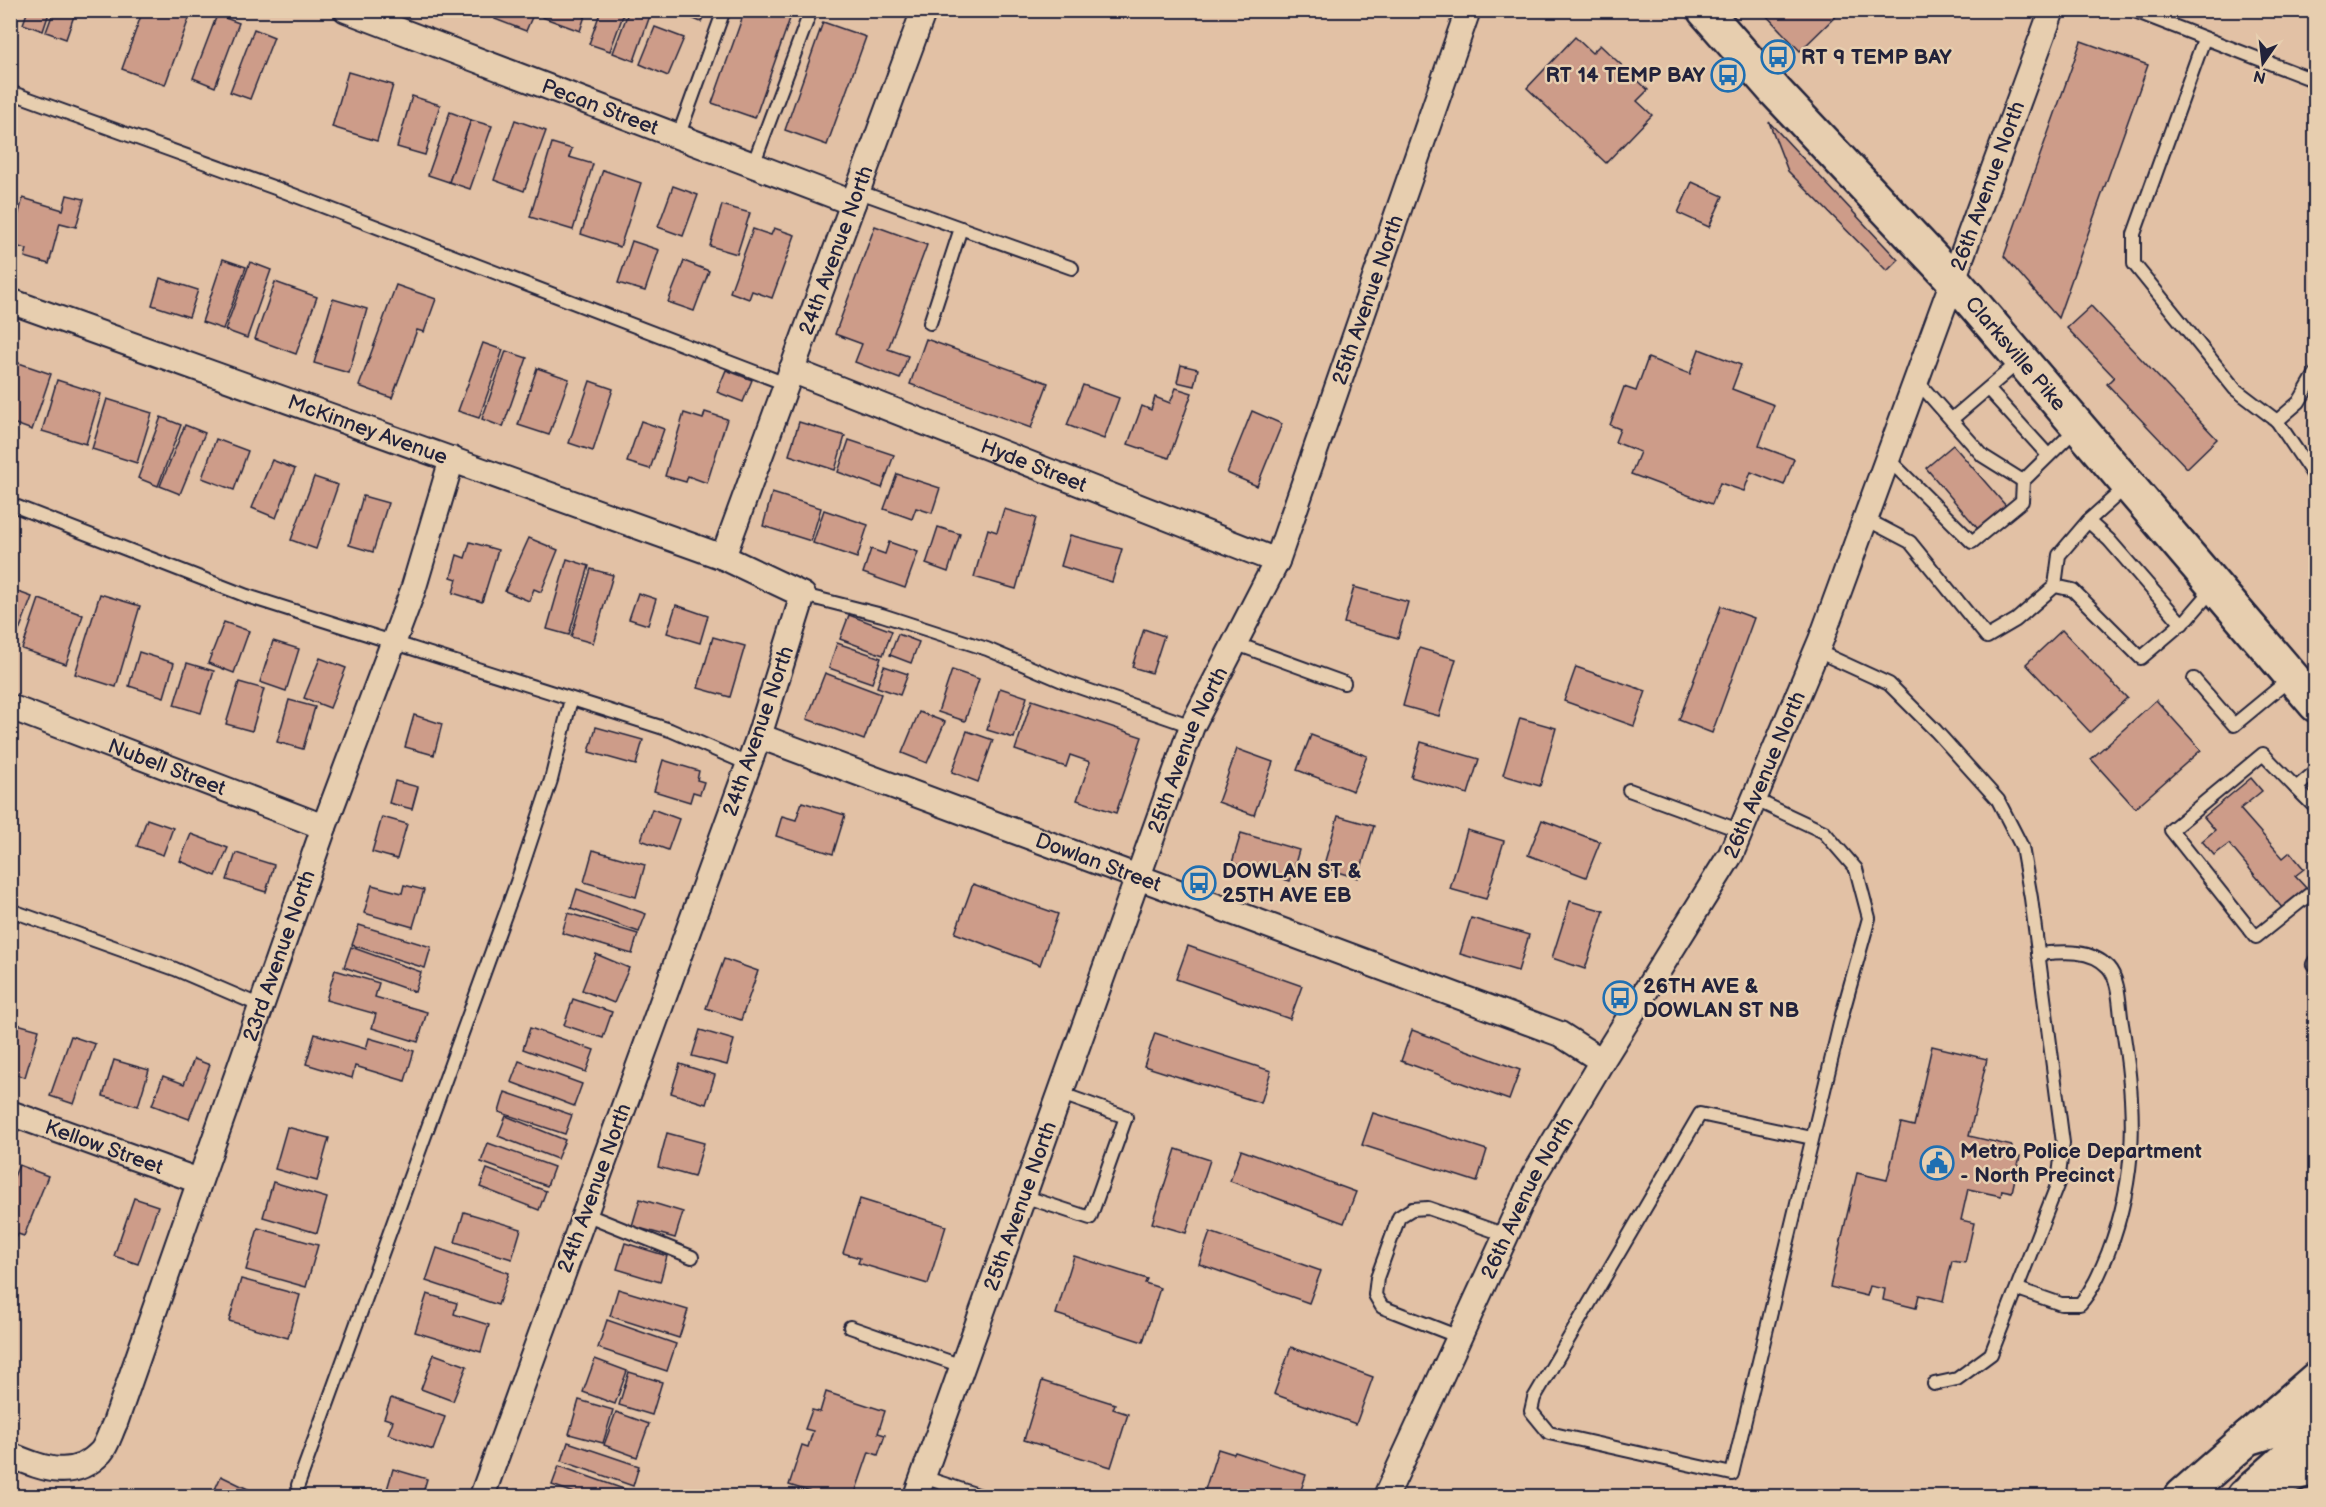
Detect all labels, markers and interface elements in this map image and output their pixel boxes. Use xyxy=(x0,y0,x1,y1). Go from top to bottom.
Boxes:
north arrow xyxy=(2233,33,2293,93)
bus stop icon: RT 9 TEMP BAY xyxy=(1760,39,1796,75)
place label: RT 9 TEMP BAY xyxy=(1801,45,1952,70)
bus stop icon: RT 14 TEMP BAY xyxy=(1710,57,1746,93)
place label: RT 14 TEMP BAY xyxy=(1545,63,1706,88)
text: N xyxy=(2252,65,2268,87)
street label: Pecan Street xyxy=(538,74,662,141)
street label: 26th Avenue North xyxy=(1945,98,2031,274)
street label: 24th Avenue North xyxy=(794,162,879,338)
street label: 25th Avenue North xyxy=(1327,212,1409,388)
street label: Clarksville Pike xyxy=(1960,291,2071,416)
street label: McKinney Avenue xyxy=(284,390,451,470)
street label: Hyde Street xyxy=(977,434,1091,498)
street label: 24th Avenue North xyxy=(718,643,799,820)
street label: 25th Avenue North xyxy=(1143,663,1233,837)
street label: 26th Avenue North xyxy=(1719,688,1811,862)
street label: Nubell Street xyxy=(104,734,230,801)
street label: Dowlan Street xyxy=(1032,828,1165,898)
place label: DOWLAN ST & 25TH AVE EB xyxy=(1222,859,1362,908)
bus stop icon: DOWLAN ST & 25TH AVE EB xyxy=(1181,865,1217,901)
street label: 23rd Avenue North xyxy=(238,867,321,1045)
place label: 26TH AVE & DOWLAN ST NB xyxy=(1643,974,1800,1023)
bus stop icon: 26TH AVE & DOWLAN ST NB xyxy=(1602,980,1638,1016)
street label: 24th Avenue North xyxy=(552,1100,637,1276)
street label: 26th Avenue North xyxy=(1476,1112,1579,1283)
street label: Kellow Street xyxy=(41,1115,167,1180)
street label: 25th Avenue North xyxy=(979,1118,1062,1294)
place label: Metro Police Department - North Precinct xyxy=(1960,1139,2202,1188)
public building icon: Metro Police Department - North Precinct xyxy=(1919,1145,1955,1181)

